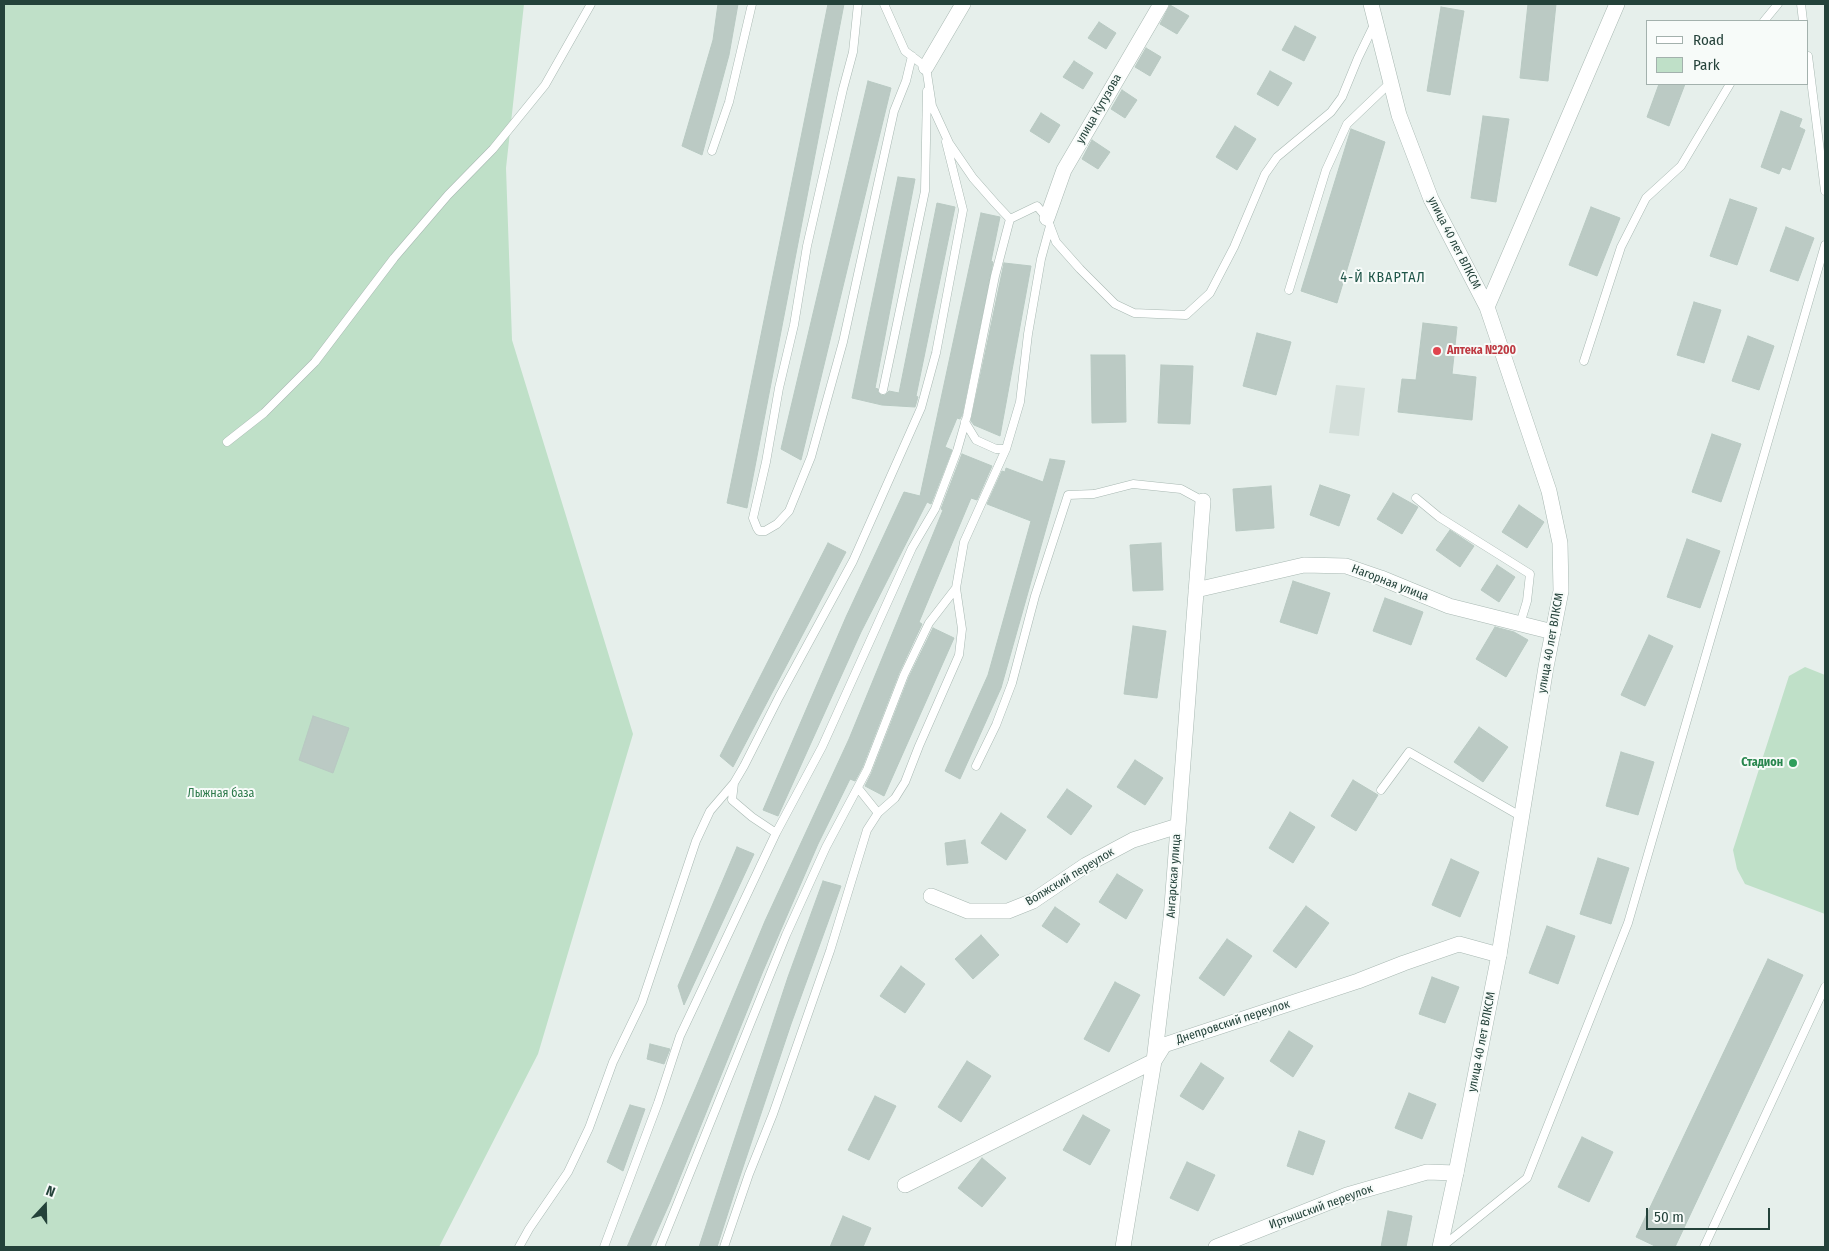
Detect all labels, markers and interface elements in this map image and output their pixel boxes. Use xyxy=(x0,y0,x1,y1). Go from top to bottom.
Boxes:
legend xyxy=(1646,20,1809,85)
text: Road xyxy=(1693,31,1724,49)
text: Park xyxy=(1693,56,1720,74)
street label: улица Кутузова xyxy=(1073,72,1125,146)
street label: улица 40 лет ВЛКСМ xyxy=(1424,194,1484,292)
district label: 4-Й КВАРТАЛ xyxy=(1339,270,1427,286)
place label: Аптека №200 xyxy=(1447,344,1516,358)
marker: Аптека №200 xyxy=(1431,345,1443,357)
street label: Нагорная улица xyxy=(1349,562,1431,604)
street label: улица 40 лет ВЛКСМ xyxy=(1535,592,1567,694)
place label: Стадион xyxy=(1741,756,1783,770)
marker: Стадион xyxy=(1787,757,1799,769)
park label: Лыжная база xyxy=(188,787,254,801)
street label: Ангарская улица xyxy=(1164,833,1184,919)
street label: Волжский переулок xyxy=(1023,845,1117,909)
street label: улица 40 лет ВЛКСМ xyxy=(1465,991,1499,1093)
street label: Днепровский переулок xyxy=(1174,997,1292,1047)
north arrow xyxy=(20,1181,70,1231)
text: N xyxy=(44,1182,58,1201)
street label: Иртышский переулок xyxy=(1267,1182,1375,1232)
scale bar xyxy=(1649,1198,1773,1230)
text: 50 m xyxy=(1654,1208,1684,1226)

